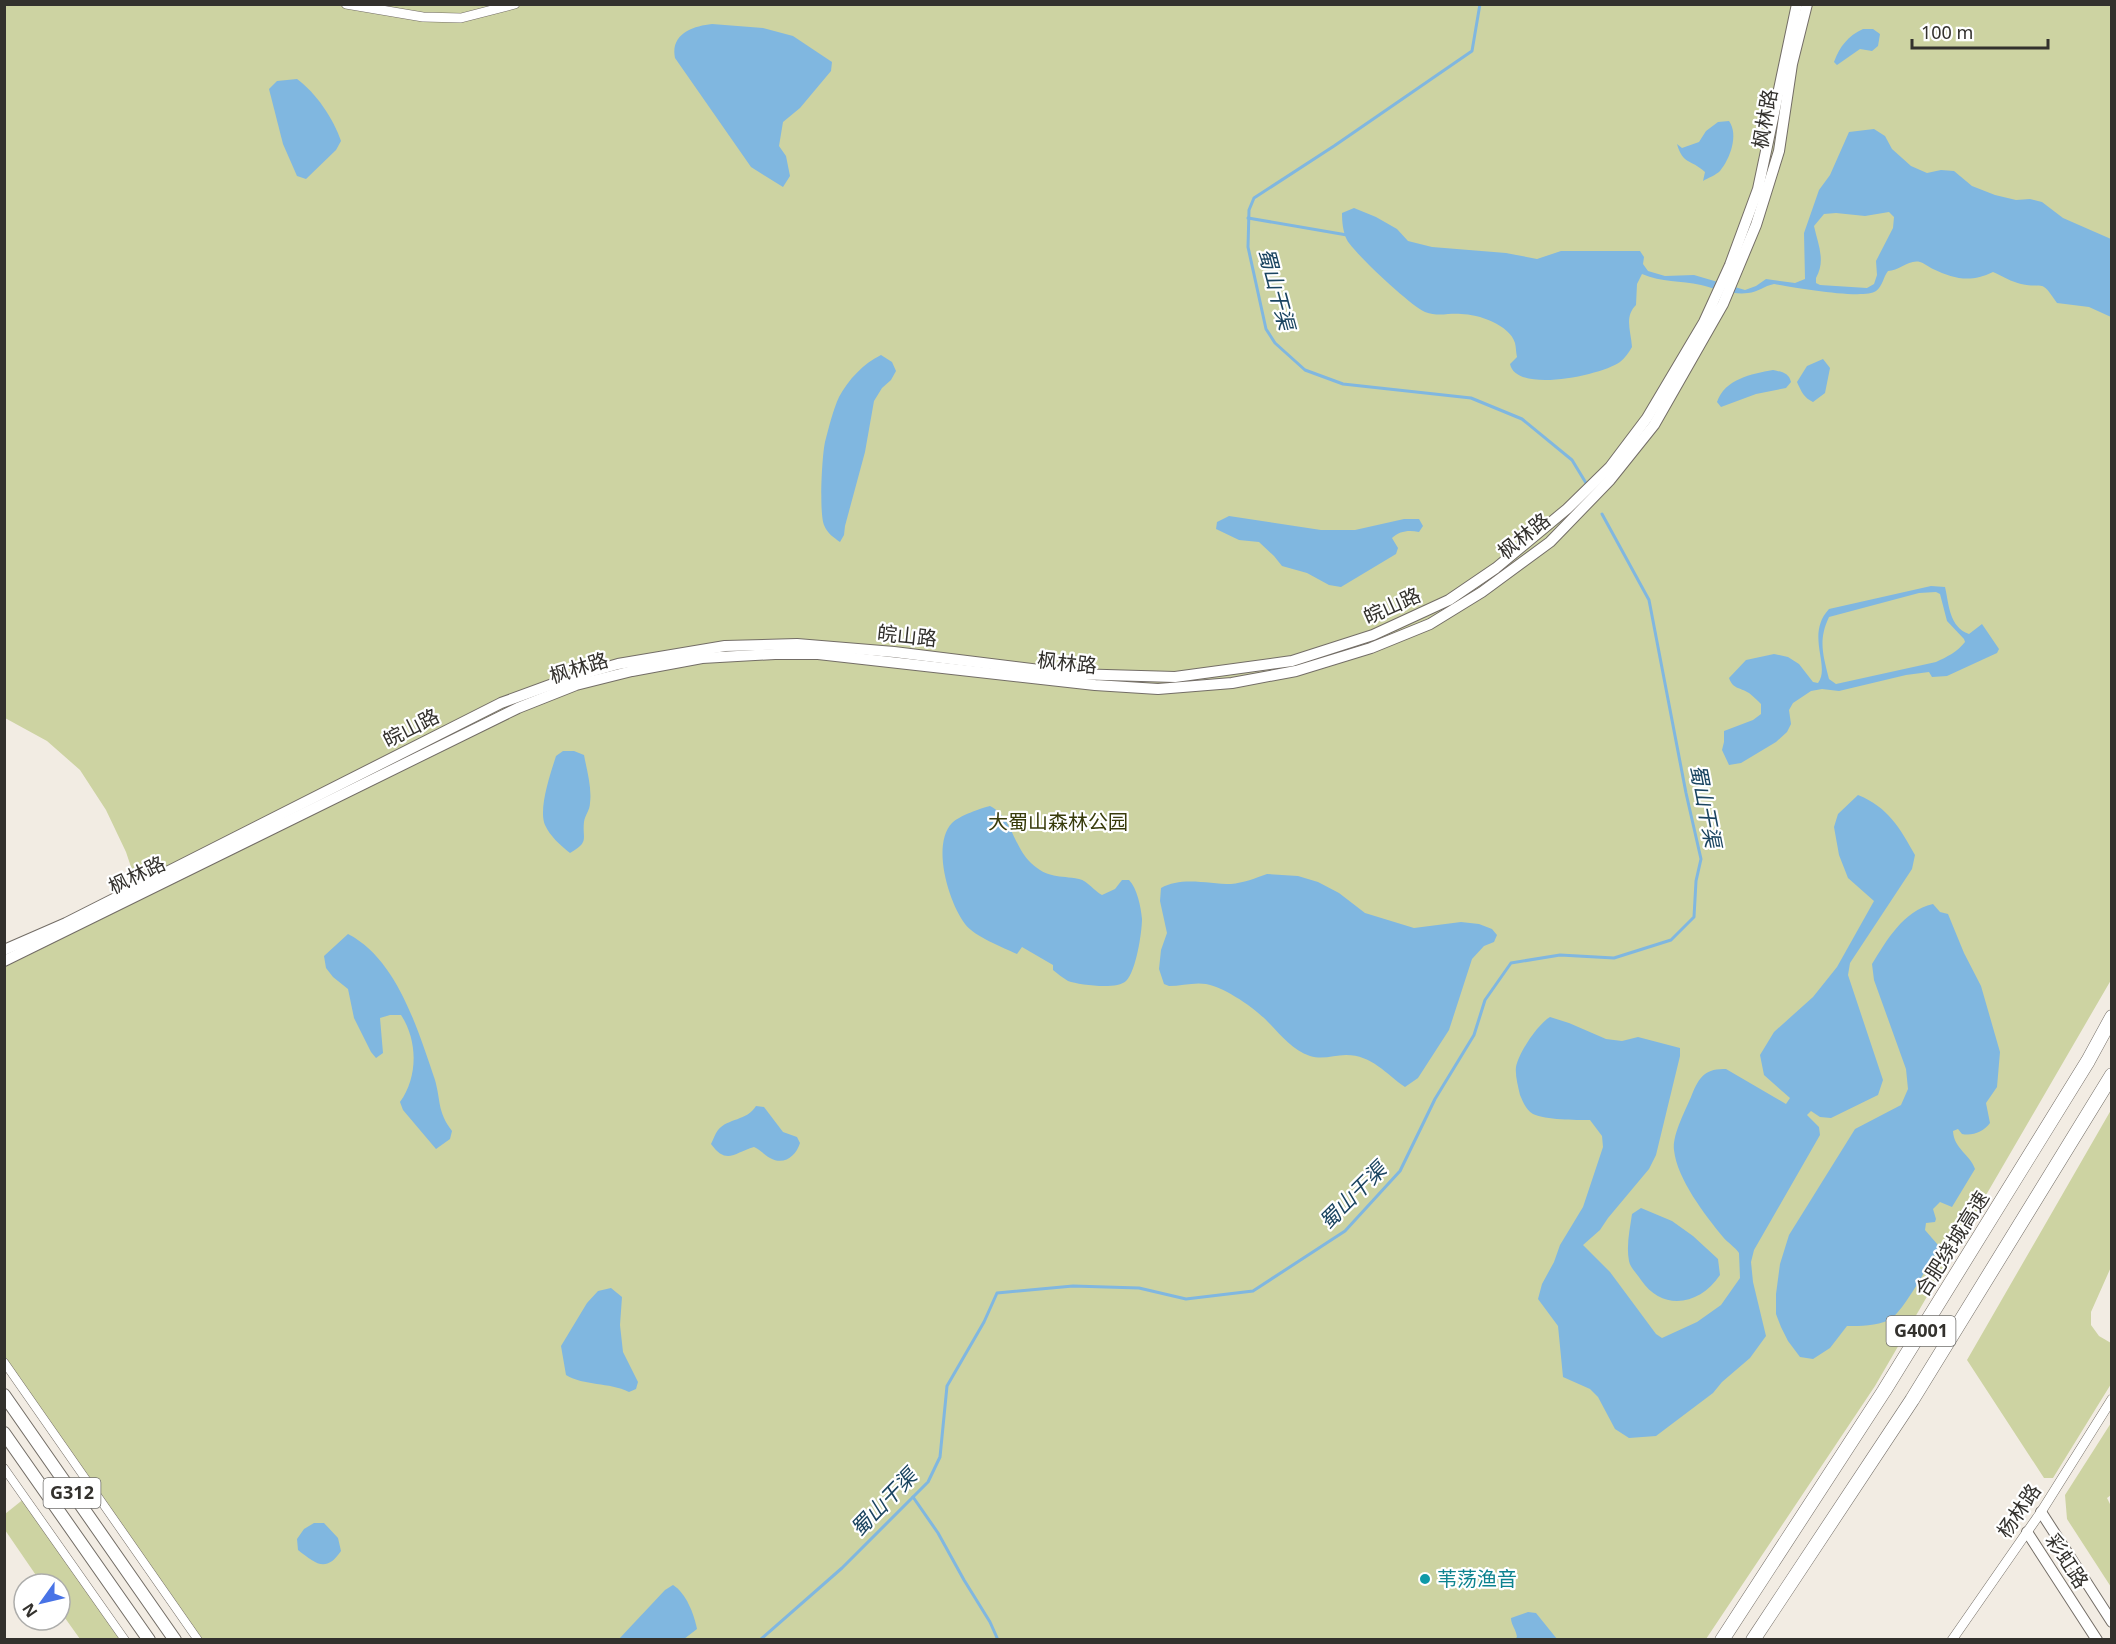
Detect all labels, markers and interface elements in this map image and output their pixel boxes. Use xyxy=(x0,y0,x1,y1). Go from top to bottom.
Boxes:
scale bar xyxy=(1912,12,2048,50)
text: 100 m xyxy=(1921,20,1973,44)
street label: 枫林路 xyxy=(1746,87,1783,151)
water label: 蜀山干渠 xyxy=(1253,245,1302,336)
street label: 枫林路 xyxy=(1492,506,1555,565)
street label: 皖山路 xyxy=(1359,581,1425,630)
street label: 皖山路 xyxy=(876,619,938,652)
street label: 枫林路 xyxy=(546,646,611,689)
street label: 枫林路 xyxy=(1036,646,1098,679)
street label: 皖山路 xyxy=(378,702,444,753)
water label: 蜀山干渠 xyxy=(1684,762,1728,853)
park label: 大蜀山森林公园 xyxy=(988,808,1128,835)
street label: 枫林路 xyxy=(104,849,170,900)
water label: 蜀山干渠 xyxy=(1313,1154,1394,1235)
street label: 合肥绕城高速 xyxy=(1908,1186,1995,1302)
road number: G4001 xyxy=(1886,1316,1956,1346)
water label: 蜀山干渠 xyxy=(844,1460,925,1542)
road number: G312 xyxy=(44,1478,100,1508)
street label: 杨林路 xyxy=(1991,1478,2047,1543)
street label: 彩虹路 xyxy=(2040,1528,2095,1593)
place label: 苇荡渔音 xyxy=(1437,1565,1517,1592)
north arrow xyxy=(12,1572,72,1632)
marker: 苇荡渔音 xyxy=(1418,1572,1432,1586)
text: N xyxy=(17,1599,42,1622)

